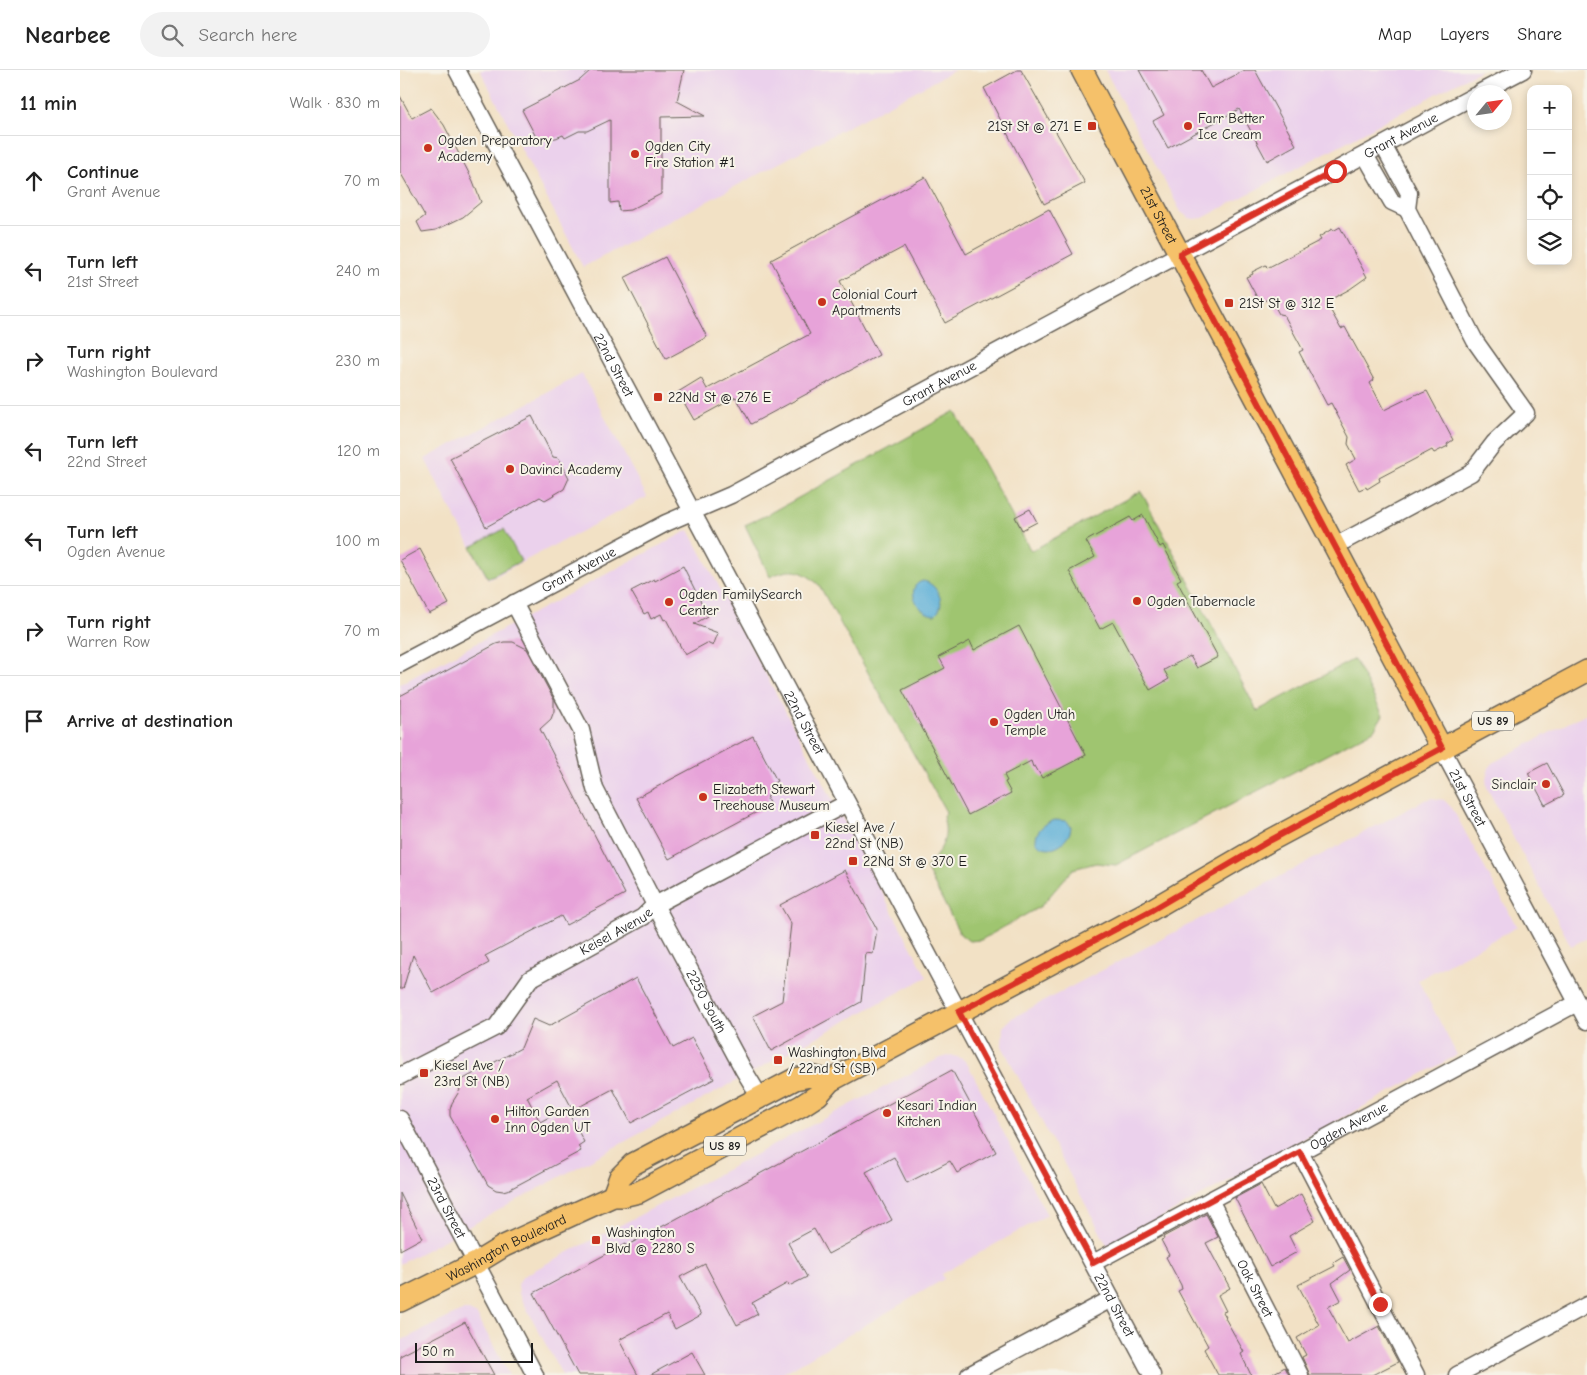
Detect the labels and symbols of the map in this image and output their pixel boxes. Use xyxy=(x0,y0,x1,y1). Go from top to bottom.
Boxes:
north arrow xyxy=(1467,85,1512,130)
street label: Grant Avenue xyxy=(1361,109,1441,163)
place label: Farr Better Ice Cream xyxy=(1198,110,1265,143)
place label: 21St St @ 271 E xyxy=(987,118,1082,135)
marker: 21St St @ 271 E xyxy=(1086,120,1098,132)
marker: Farr Better Ice Cream xyxy=(1182,120,1194,132)
place label: Ogden Preparatory Academy xyxy=(438,132,552,165)
place label: Ogden City Fire Station #1 xyxy=(645,138,735,171)
marker: Ogden Preparatory Academy xyxy=(422,142,434,154)
marker: Ogden City Fire Station #1 xyxy=(629,148,641,160)
route start xyxy=(1324,160,1347,183)
street label: 21st Street xyxy=(1136,184,1181,248)
place label: Colonial Court Apartments xyxy=(832,286,918,319)
place label: 21St St @ 312 E xyxy=(1239,295,1334,312)
marker: Colonial Court Apartments xyxy=(816,296,828,308)
marker: 21St St @ 312 E xyxy=(1223,297,1235,309)
street label: 22nd Street xyxy=(590,330,638,401)
street label: Grant Avenue xyxy=(899,357,979,411)
place label: 22Nd St @ 276 E xyxy=(668,389,771,406)
marker: 22Nd St @ 276 E xyxy=(652,391,664,403)
place label: Davinci Academy xyxy=(520,461,623,478)
marker: Davinci Academy xyxy=(504,463,516,475)
street label: Grant Avenue xyxy=(539,543,619,596)
place label: Ogden FamilySearch Center xyxy=(679,586,802,619)
place label: Ogden Tabernacle xyxy=(1147,593,1255,610)
marker: Ogden Tabernacle xyxy=(1131,595,1143,607)
marker: Ogden FamilySearch Center xyxy=(663,596,675,608)
street label: 22nd Street xyxy=(780,688,828,758)
place label: Ogden Utah Temple xyxy=(1004,706,1075,739)
road number: US 89 xyxy=(1472,711,1514,730)
marker: Ogden Utah Temple xyxy=(988,716,1000,728)
street label: 21st Street xyxy=(1445,766,1490,830)
place label: Sinclair xyxy=(1492,776,1536,793)
marker: Sinclair xyxy=(1540,778,1552,790)
place label: Elizabeth Stewart Treehouse Museum xyxy=(713,781,830,814)
marker: Elizabeth Stewart Treehouse Museum xyxy=(697,791,709,803)
place label: Kiesel Ave / 22nd St (NB) xyxy=(825,819,903,852)
marker: Kiesel Ave / 22nd St (NB) xyxy=(809,829,821,841)
place label: 22Nd St @ 370 E xyxy=(863,853,967,870)
marker: 22Nd St @ 370 E xyxy=(847,855,859,867)
street label: Keisel Avenue xyxy=(577,904,657,959)
street label: 2250 South xyxy=(682,967,730,1036)
place label: Washington Blvd / 22nd St (SB) xyxy=(788,1044,886,1077)
marker: Washington Blvd / 22nd St (SB) xyxy=(772,1054,784,1066)
place label: Kiesel Ave / 23rd St (NB) xyxy=(434,1057,510,1090)
marker: Kiesel Ave / 23rd St (NB) xyxy=(418,1067,430,1079)
place label: Kesari Indian Kitchen xyxy=(897,1097,977,1130)
street label: Ogden Avenue xyxy=(1307,1098,1391,1154)
place label: Hilton Garden Inn Ogden UT xyxy=(505,1103,592,1136)
marker: Kesari Indian Kitchen xyxy=(881,1107,893,1119)
marker: Hilton Garden Inn Ogden UT xyxy=(489,1113,501,1125)
road number: US 89 xyxy=(704,1136,746,1156)
street label: 23rd Street xyxy=(423,1174,470,1242)
street label: Washington Boulevard xyxy=(444,1211,569,1285)
place label: Washington Blvd @ 2280 S xyxy=(606,1224,695,1257)
marker: Washington Blvd @ 2280 S xyxy=(590,1234,602,1246)
street label: Oak Street xyxy=(1233,1256,1277,1321)
street label: 22nd Street xyxy=(1090,1270,1139,1341)
route end xyxy=(1369,1293,1392,1316)
scale bar xyxy=(415,1340,532,1363)

